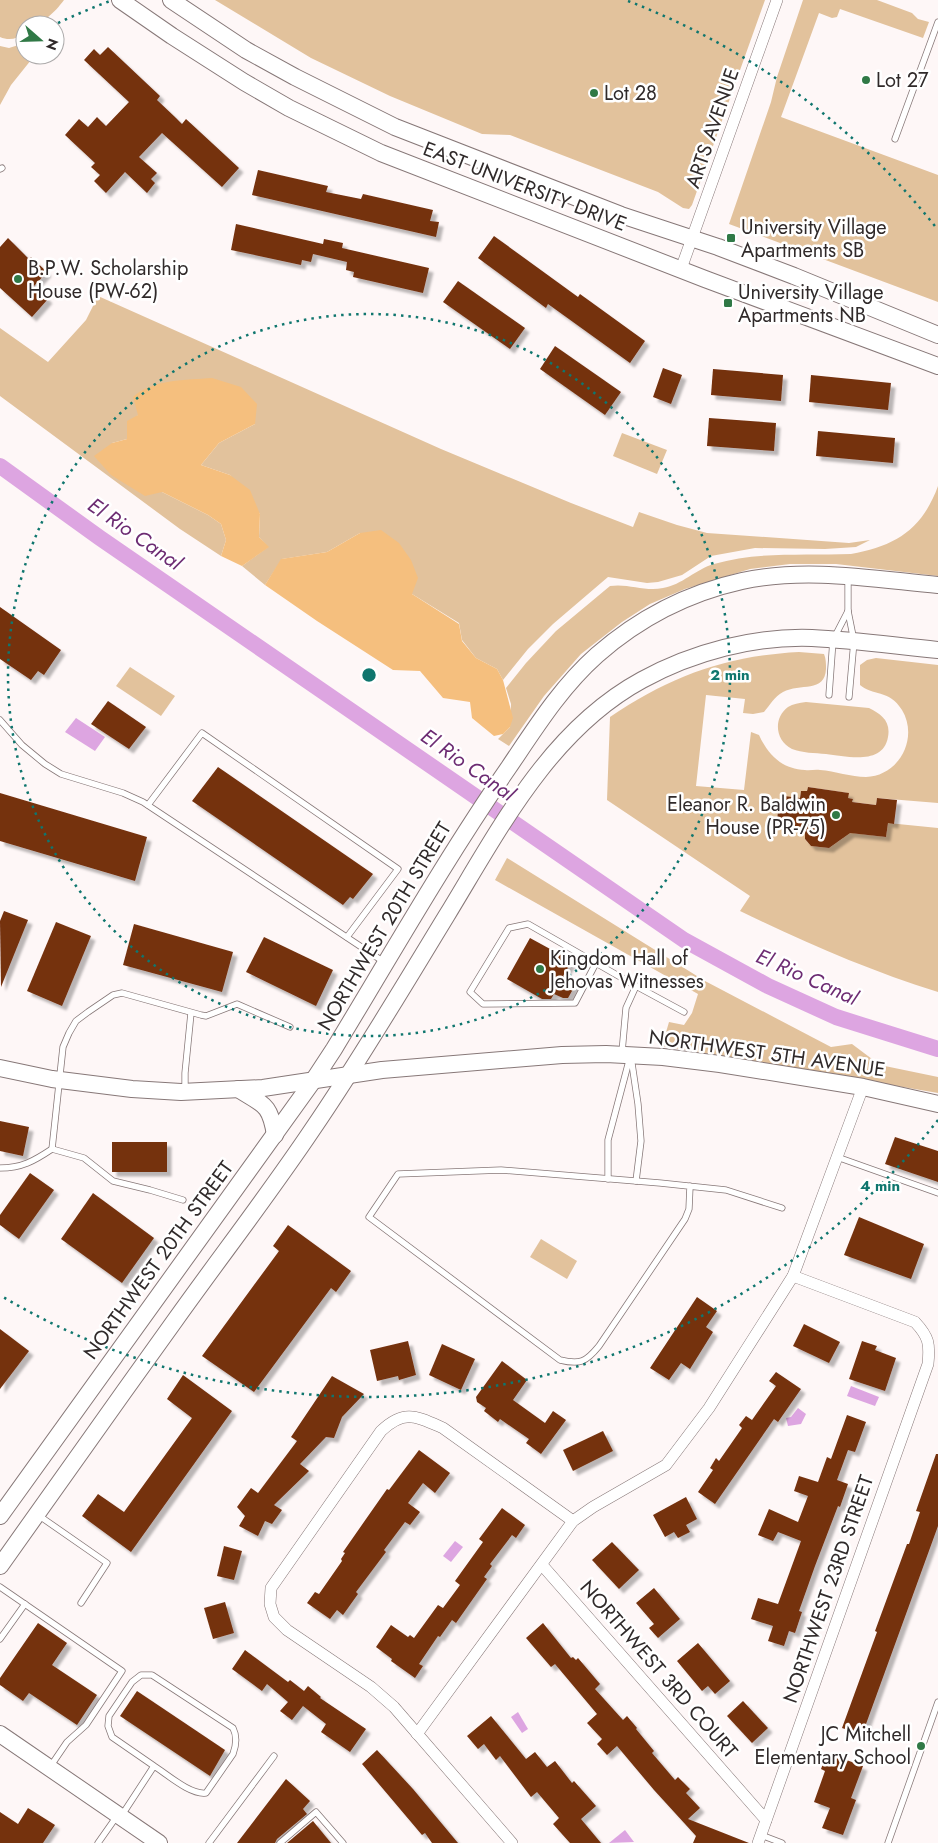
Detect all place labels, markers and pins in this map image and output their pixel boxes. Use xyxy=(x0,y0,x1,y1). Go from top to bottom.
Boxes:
place label: Lot 27 xyxy=(876,66,929,95)
marker: Lot 27 xyxy=(860,74,872,86)
place label: Lot 28 xyxy=(604,79,657,108)
marker: Lot 28 xyxy=(588,87,600,99)
place label: University Village Apartments SB xyxy=(741,213,887,265)
marker: University Village Apartments SB xyxy=(725,232,737,244)
place label: B.P.W. Scholarship House (PW-62) xyxy=(28,254,188,306)
marker: B.P.W. Scholarship House (PW-62) xyxy=(12,273,24,285)
place label: University Village Apartments NB xyxy=(738,278,884,330)
marker: University Village Apartments NB xyxy=(722,297,734,309)
centre of rings xyxy=(360,666,378,684)
place label: Eleanor R. Baldwin House (PR-75) xyxy=(667,790,826,842)
marker: Eleanor R. Baldwin House (PR-75) xyxy=(830,809,842,821)
place label: Kingdom Hall of Jehovas Witnesses xyxy=(547,944,704,996)
marker: Kingdom Hall of Jehovas Witnesses xyxy=(534,963,546,975)
place label: JC Mitchell Elementary School xyxy=(755,1720,911,1772)
marker: JC Mitchell Elementary School xyxy=(915,1740,927,1752)

